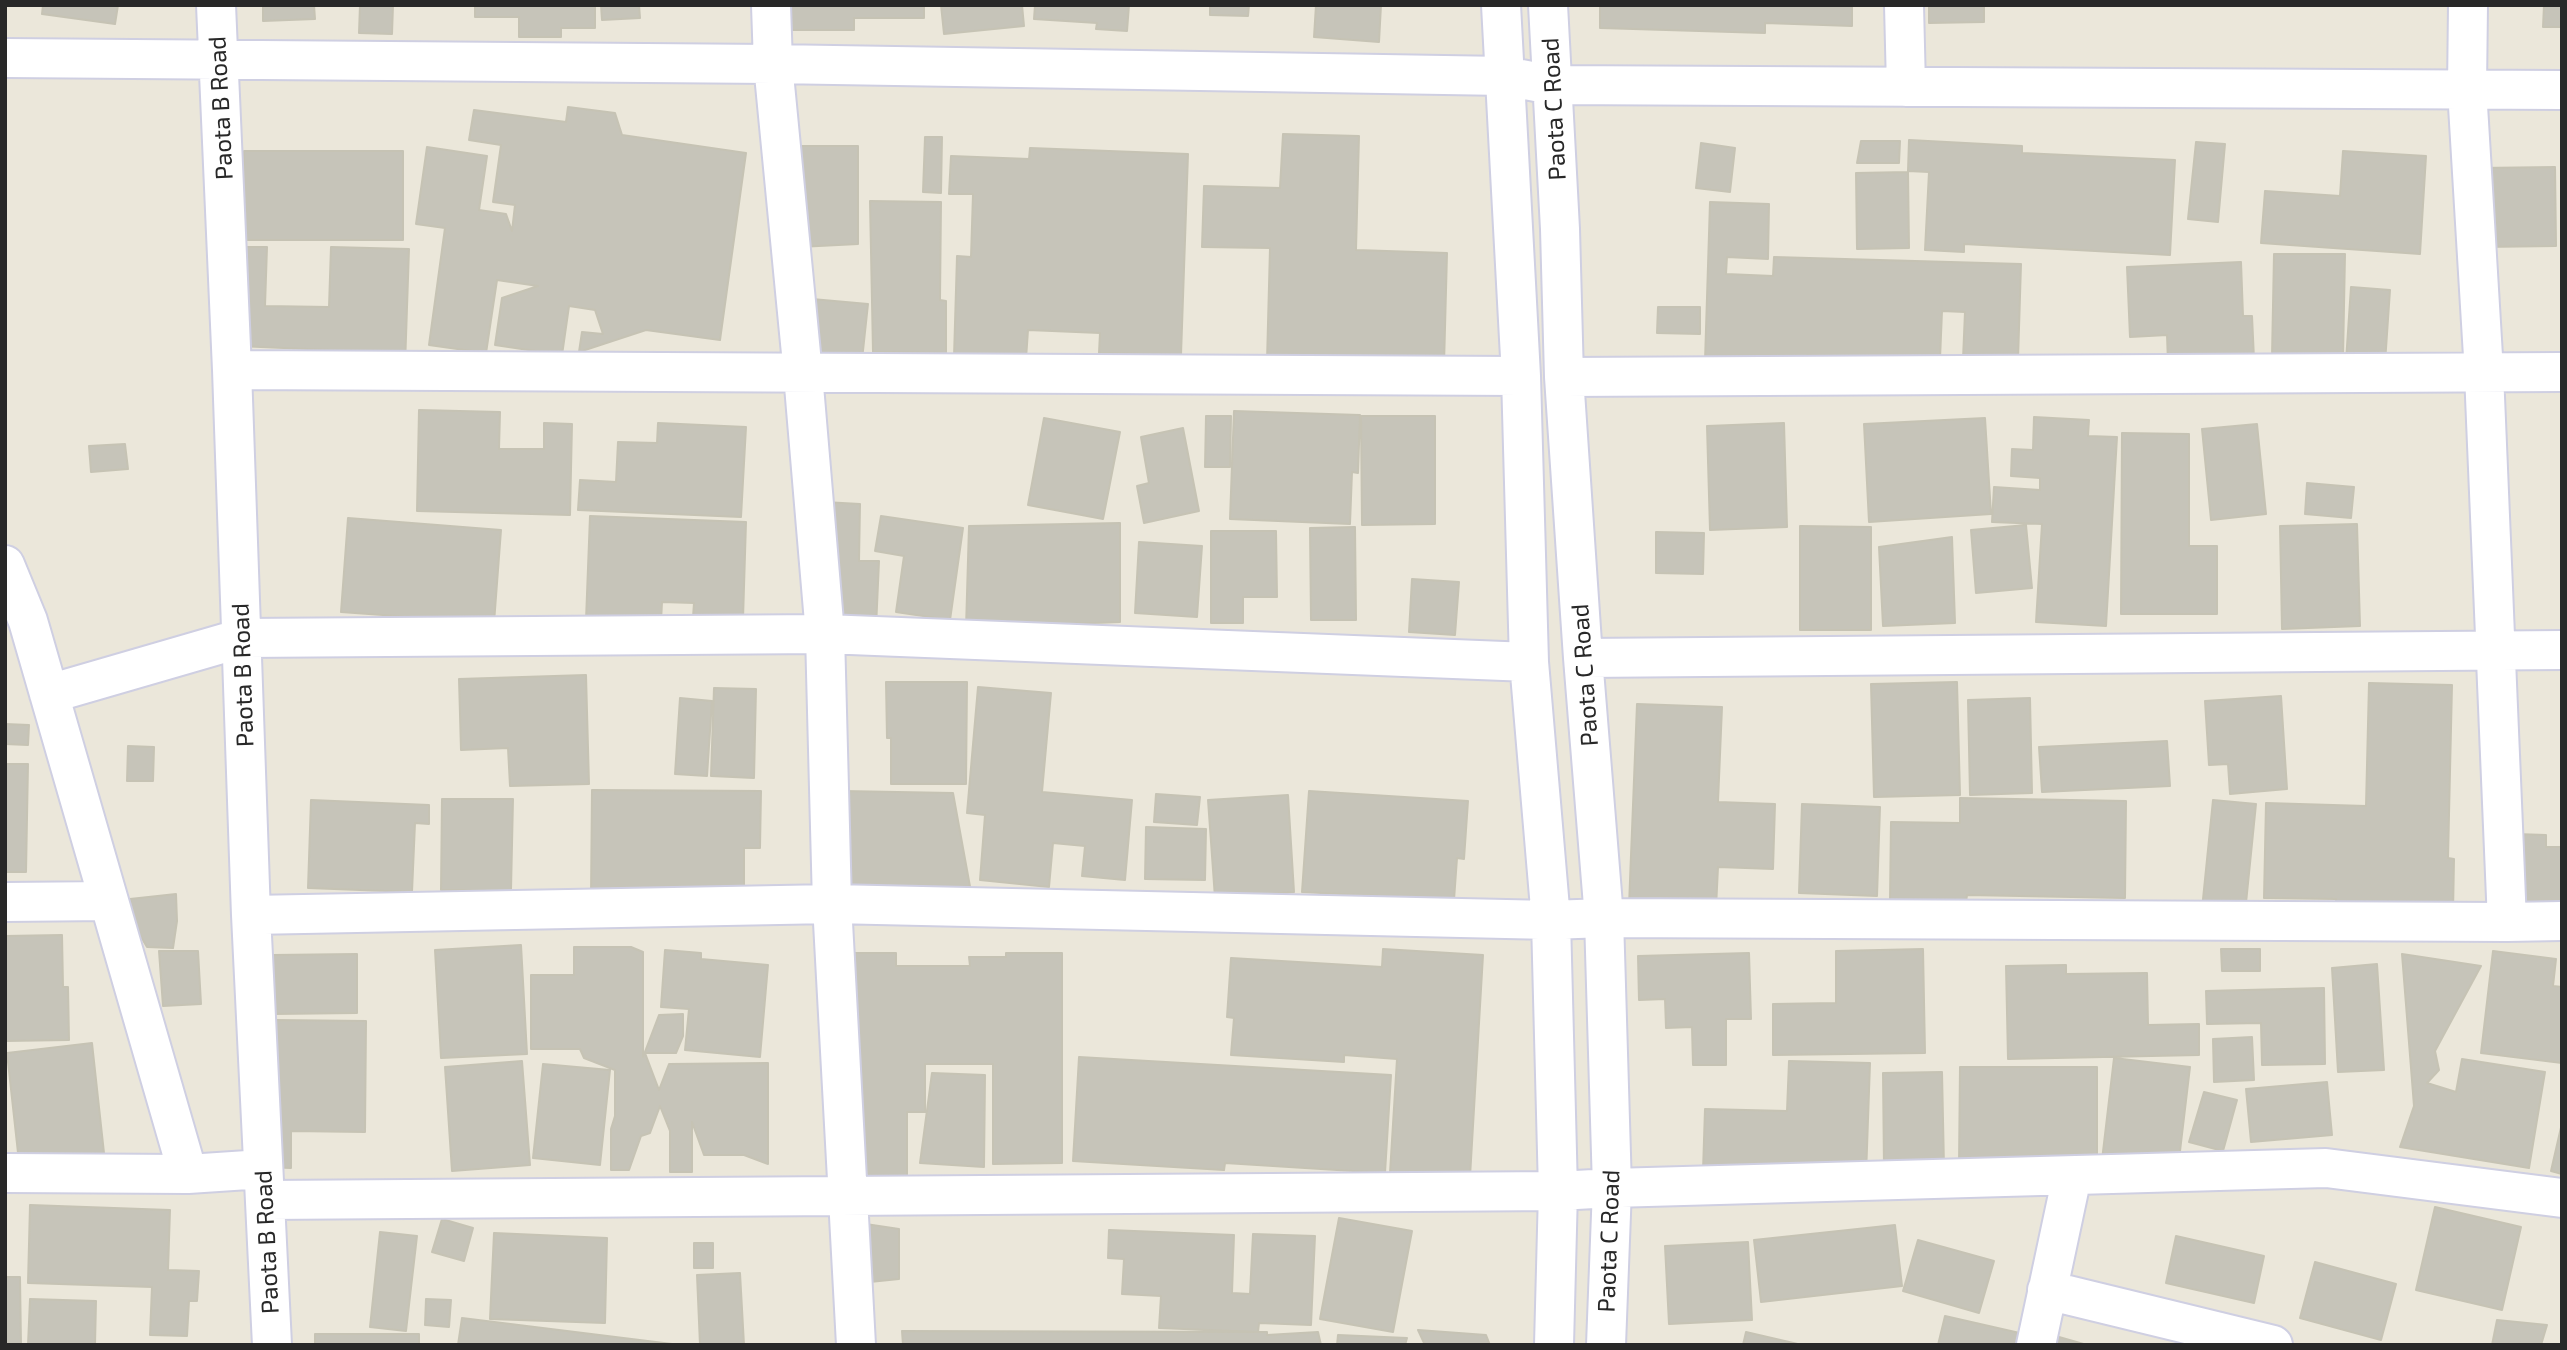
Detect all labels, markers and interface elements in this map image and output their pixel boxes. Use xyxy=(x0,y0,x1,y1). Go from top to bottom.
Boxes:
street label: Paota B Road xyxy=(203,35,239,181)
street label: Paota C Road xyxy=(1536,37,1572,181)
street label: Paota B Road xyxy=(226,603,260,747)
street label: Paota C Road xyxy=(1566,603,1604,747)
street label: Paota B Road xyxy=(249,1169,285,1315)
street label: Paota C Road xyxy=(1592,1169,1626,1313)

